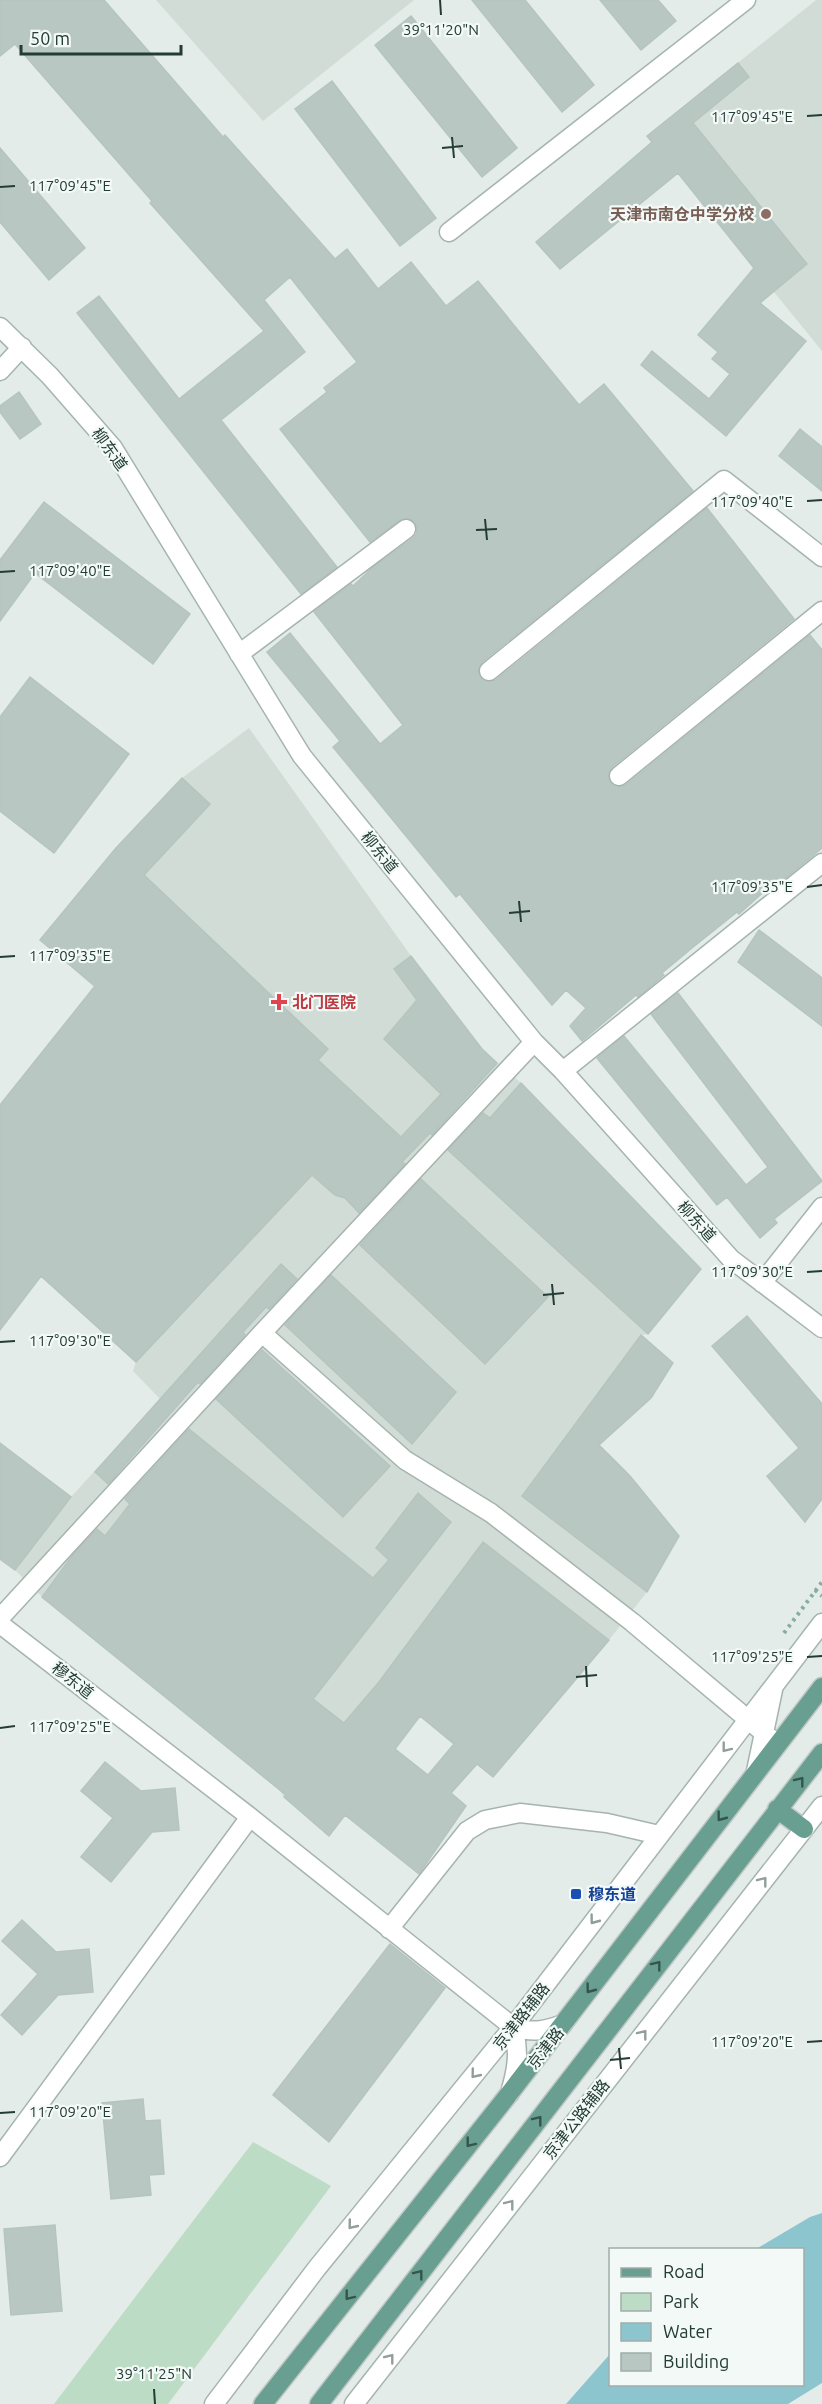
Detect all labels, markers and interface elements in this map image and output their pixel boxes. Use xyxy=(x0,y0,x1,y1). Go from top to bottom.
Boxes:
scale bar xyxy=(21,18,182,56)
text: 39°11'20"N xyxy=(403,21,479,38)
text: 50 m xyxy=(30,28,70,48)
text: 117°09'45"E xyxy=(711,108,793,125)
text: 117°09'45"E xyxy=(29,177,111,194)
place label: 天津市南仓中学分校 xyxy=(610,205,755,223)
marker: 天津市南仓中学分校 xyxy=(759,207,773,221)
street label: 柳东道 xyxy=(89,424,131,474)
text: 117°09'40"E xyxy=(711,493,793,510)
text: 117°09'40"E xyxy=(29,562,111,579)
street label: 柳东道 xyxy=(358,828,402,876)
text: 117°09'35"E xyxy=(711,878,793,895)
text: 117°09'35"E xyxy=(29,947,111,964)
marker: 北门医院 xyxy=(270,993,288,1011)
place label: 北门医院 xyxy=(292,993,356,1011)
street label: 柳东道 xyxy=(674,1197,720,1245)
text: 117°09'30"E xyxy=(711,1263,793,1280)
text: 117°09'30"E xyxy=(29,1332,111,1349)
text: 117°09'25"E xyxy=(711,1648,793,1665)
street label: 穆东道 xyxy=(49,1658,97,1702)
text: 117°09'25"E xyxy=(29,1718,111,1735)
one-way arrow xyxy=(722,1742,733,1753)
one-way arrow xyxy=(792,1776,803,1787)
one-way arrow xyxy=(717,1811,728,1822)
one-way arrow xyxy=(756,1877,767,1888)
place label: 穆东道 xyxy=(588,1885,636,1903)
marker: 穆东道 xyxy=(569,1887,583,1901)
one-way arrow xyxy=(591,1913,602,1924)
one-way arrow xyxy=(649,1961,660,1972)
street label: 京津路辅路 xyxy=(489,1979,553,2053)
one-way arrow xyxy=(586,1982,597,1993)
street label: 京津路 xyxy=(523,2023,567,2073)
one-way arrow xyxy=(635,2030,646,2041)
text: 117°09'20"E xyxy=(711,2033,793,2050)
one-way arrow xyxy=(471,2067,482,2078)
street label: 京津公路辅路 xyxy=(539,2076,613,2162)
text: 117°09'20"E xyxy=(29,2103,111,2120)
one-way arrow xyxy=(530,2116,541,2127)
one-way arrow xyxy=(467,2136,478,2147)
one-way arrow xyxy=(502,2200,513,2211)
one-way arrow xyxy=(348,2218,359,2229)
legend xyxy=(609,2248,804,2386)
text: Road xyxy=(663,2261,705,2281)
one-way arrow xyxy=(411,2270,422,2281)
one-way arrow xyxy=(345,2289,356,2300)
text: Park xyxy=(663,2291,699,2311)
text: Water xyxy=(663,2321,713,2341)
text: Building xyxy=(663,2351,729,2371)
one-way arrow xyxy=(382,2354,393,2365)
text: 39°11'25"N xyxy=(116,2365,192,2382)

